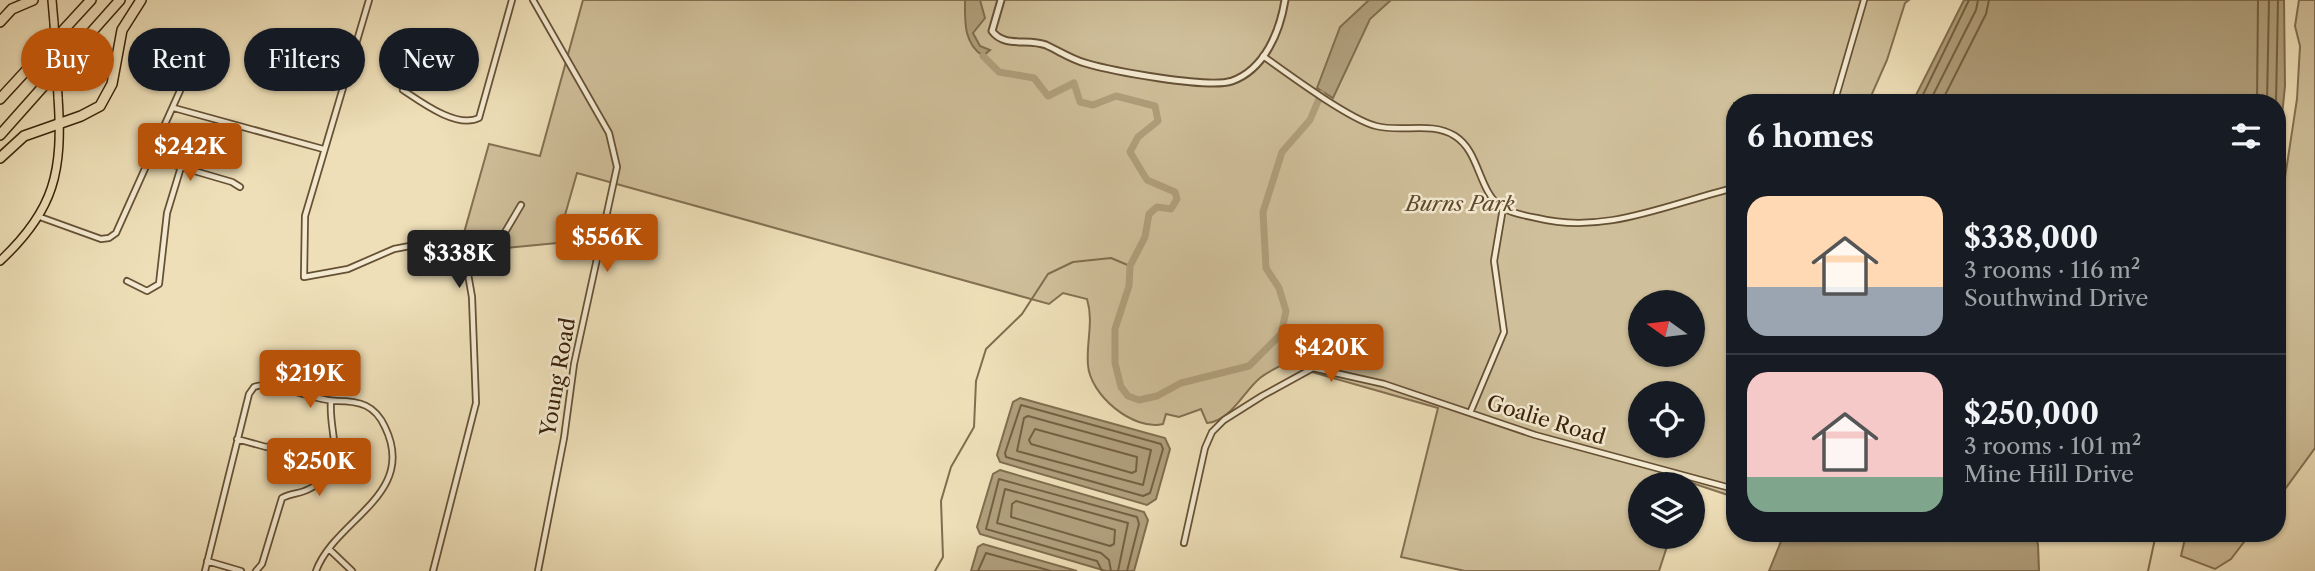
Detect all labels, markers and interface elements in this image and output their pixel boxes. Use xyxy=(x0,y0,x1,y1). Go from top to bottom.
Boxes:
chip: Buy xyxy=(21,28,114,91)
chip: Rent xyxy=(128,28,230,91)
chip: Filters xyxy=(244,28,365,91)
chip: New xyxy=(379,28,479,91)
icon: filters xyxy=(2227,117,2265,155)
text: 6 homes xyxy=(1747,118,1874,155)
pin: $242K xyxy=(141,124,239,183)
text: $242K xyxy=(154,132,226,160)
park label: Burns Park xyxy=(1403,191,1515,216)
pin: $556K xyxy=(558,215,656,274)
text: $338,000 xyxy=(1964,219,2098,256)
text: $556K xyxy=(572,223,642,251)
icon: home xyxy=(1803,224,1887,308)
pin: $338K xyxy=(410,230,508,290)
text: $338K xyxy=(423,239,495,267)
text: 3 rooms · 116 m² xyxy=(1964,256,2140,284)
text: Southwind Drive xyxy=(1964,284,2148,312)
north arrow xyxy=(1628,290,1704,368)
map controls xyxy=(1628,290,1705,549)
street label: Young Road xyxy=(535,315,580,439)
pin: $420K xyxy=(1282,324,1380,384)
text: $420K xyxy=(1294,333,1368,361)
pin: $219K xyxy=(261,350,359,410)
text: $219K xyxy=(276,359,344,387)
button: locate xyxy=(1628,381,1705,458)
street label: Goalie Road xyxy=(1484,390,1609,449)
text: $250,000 xyxy=(1964,395,2099,432)
icon: home xyxy=(1803,400,1887,484)
text: 3 rooms · 101 m² xyxy=(1964,432,2141,460)
pin: $250K xyxy=(270,438,368,498)
text: $250K xyxy=(283,447,355,475)
text: Mine Hill Drive xyxy=(1964,460,2134,488)
button: layers xyxy=(1628,472,1705,549)

